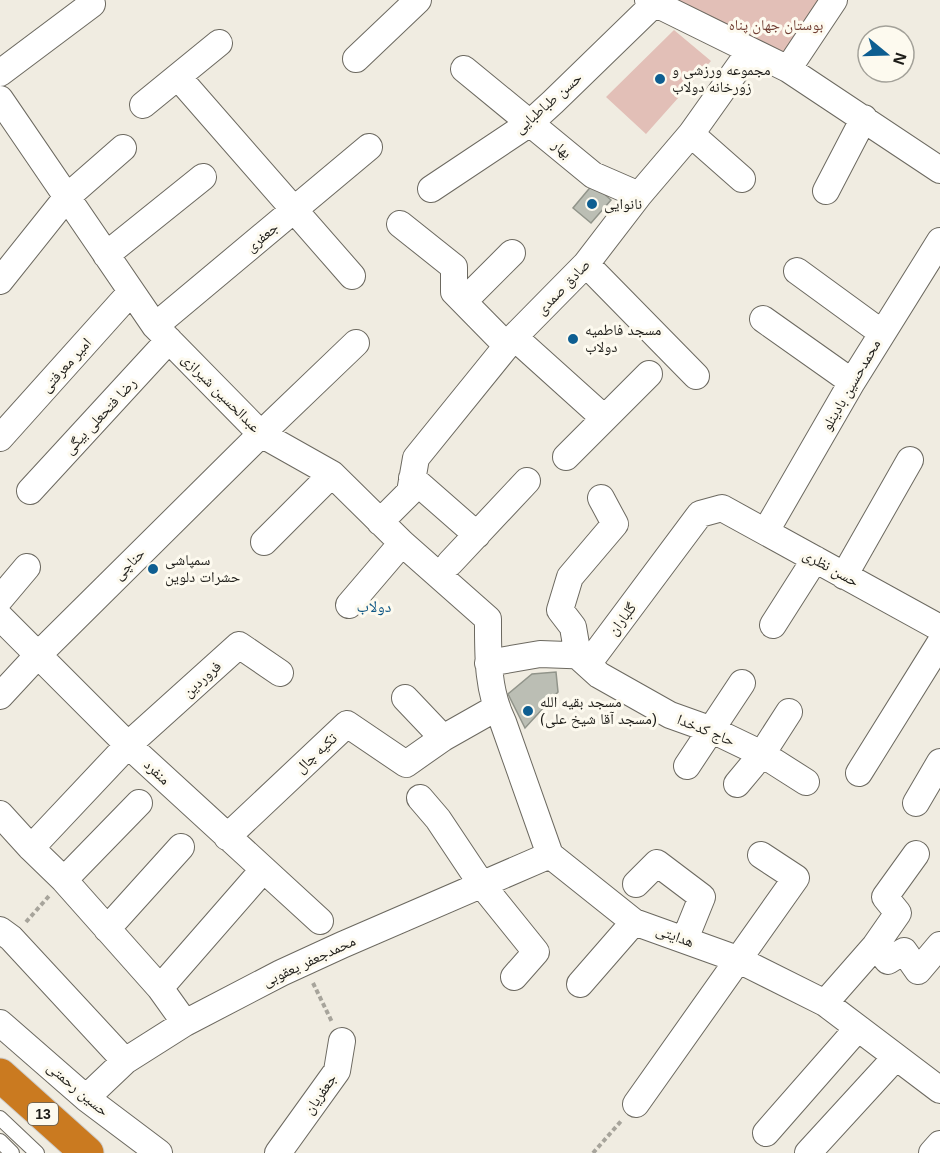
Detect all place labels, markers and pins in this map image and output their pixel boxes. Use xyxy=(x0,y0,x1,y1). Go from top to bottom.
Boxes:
place label: مجموعه ورزشی و زورخانه دولاب xyxy=(672,61,771,96)
marker: مجموعه ورزشی و زورخانه دولاب xyxy=(653,72,667,86)
place label: نانوایی xyxy=(604,195,642,214)
marker: نانوایی xyxy=(585,197,599,211)
place label: مسجد فاطمیه دولاب xyxy=(585,321,662,356)
marker: مسجد فاطمیه دولاب xyxy=(566,332,580,346)
place label: سمپاشی حشرات دلوین xyxy=(165,551,241,587)
marker: سمپاشی حشرات دلوین xyxy=(146,562,160,576)
place label: مسجد بقیه الله (مسجد آقا شیخ علی) xyxy=(540,693,657,729)
marker: مسجد بقیه الله (مسجد آقا شیخ علی) xyxy=(521,704,535,718)

